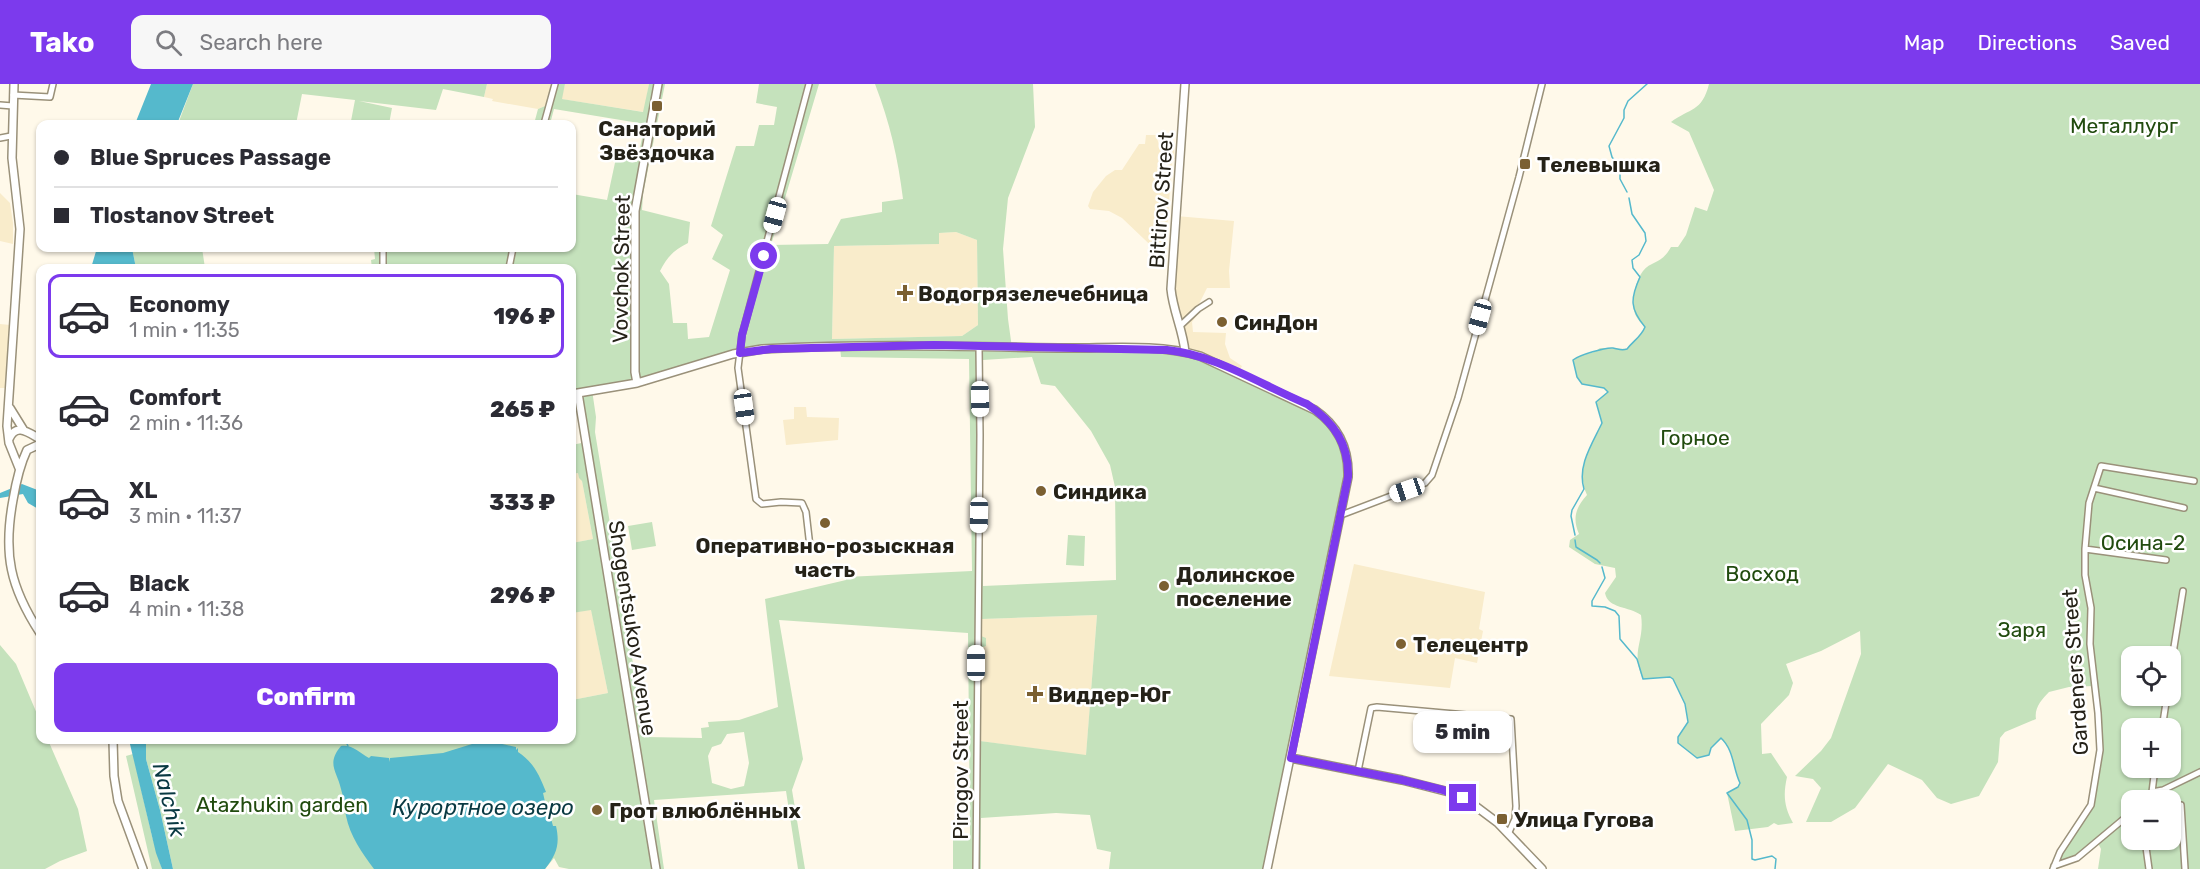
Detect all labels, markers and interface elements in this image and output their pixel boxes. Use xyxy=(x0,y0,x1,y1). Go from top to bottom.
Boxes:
search box xyxy=(131,15,551,69)
text: Tako xyxy=(30,26,95,59)
icon: search xyxy=(152,26,185,59)
text: Search here xyxy=(200,29,323,56)
text: Map xyxy=(1904,30,1945,55)
text: Directions xyxy=(1978,30,2077,55)
text: Saved xyxy=(2110,30,2170,55)
marker: Санаторий Звёздочка xyxy=(650,99,664,113)
park label: Металлург xyxy=(2070,113,2178,138)
place label: Санаторий Звёздочка xyxy=(598,116,716,165)
street label: Bittirov Street xyxy=(1144,131,1178,269)
text: Blue Spruces Passage xyxy=(90,144,331,171)
place label: Телевышка xyxy=(1537,152,1661,177)
marker: Телевышка xyxy=(1518,157,1532,171)
street label: Vovchok Street xyxy=(607,195,635,343)
car xyxy=(762,195,788,235)
text: Tlostanov Street xyxy=(90,202,274,229)
route start xyxy=(750,242,777,269)
place label: Водогрязелечебница xyxy=(918,281,1149,306)
marker: Водогрязелечебница xyxy=(896,284,914,302)
icon: car xyxy=(57,289,111,343)
text: Economy xyxy=(129,291,230,318)
car xyxy=(1467,297,1493,337)
text: 196 ₽ xyxy=(493,303,555,330)
place label: СинДон xyxy=(1234,310,1318,335)
marker: СинДон xyxy=(1215,315,1229,329)
text: 1 min · 11:35 xyxy=(129,318,240,342)
car xyxy=(971,381,989,417)
icon: car xyxy=(57,382,111,436)
text: Comfort xyxy=(129,384,221,411)
car xyxy=(733,388,755,426)
text: 265 ₽ xyxy=(490,396,555,423)
text: 2 min · 11:36 xyxy=(129,411,243,435)
park label: Горное xyxy=(1660,425,1730,450)
icon: car xyxy=(57,475,111,529)
car xyxy=(1387,476,1427,504)
text: XL xyxy=(129,477,157,504)
place label: Синдика xyxy=(1053,479,1147,504)
marker: Синдика xyxy=(1034,484,1048,498)
text: 333 ₽ xyxy=(489,489,555,516)
car xyxy=(970,497,988,533)
text: 3 min · 11:37 xyxy=(129,504,242,528)
marker: Оперативно-розыскная часть xyxy=(818,516,832,530)
street label: Shogentsukov Avenue xyxy=(604,519,662,737)
park label: Осина-2 xyxy=(2101,530,2185,555)
place label: Оперативно-розыскная часть xyxy=(696,533,954,582)
park label: Восход xyxy=(1725,561,1799,586)
place label: Долинское поселение xyxy=(1176,562,1295,611)
icon: car xyxy=(57,568,111,622)
text: Black xyxy=(129,570,190,597)
marker: Долинское поселение xyxy=(1157,579,1171,593)
text: 296 ₽ xyxy=(490,582,555,609)
street label: Gardeners Street xyxy=(2057,588,2093,756)
text: 4 min · 11:38 xyxy=(129,597,244,621)
park label: Заря xyxy=(1998,617,2046,642)
place label: Телецентр xyxy=(1413,632,1529,657)
marker: Телецентр xyxy=(1394,637,1408,651)
car xyxy=(967,645,985,681)
map controls xyxy=(2121,646,2181,850)
button: locate xyxy=(2121,646,2181,706)
button: Confirm xyxy=(54,663,558,732)
place label: Виддер-Юг xyxy=(1048,682,1171,707)
marker: Виддер-Юг xyxy=(1026,685,1044,703)
street label: Pirogov Street xyxy=(948,700,973,840)
callout: 5 min xyxy=(1414,711,1512,753)
button: + xyxy=(2121,718,2181,778)
text: 5 min xyxy=(1435,720,1490,744)
water label: Nalchik xyxy=(147,760,191,841)
route end xyxy=(1449,784,1476,811)
button: − xyxy=(2121,790,2181,850)
park label: Atazhukin garden xyxy=(196,792,368,817)
water label: Курортное озеро xyxy=(392,794,574,821)
place label: Грот влюблённых xyxy=(609,798,802,823)
marker: Грот влюблённых xyxy=(590,803,604,817)
place label: Улица Гугова xyxy=(1514,807,1654,832)
marker: Улица Гугова xyxy=(1495,812,1509,826)

